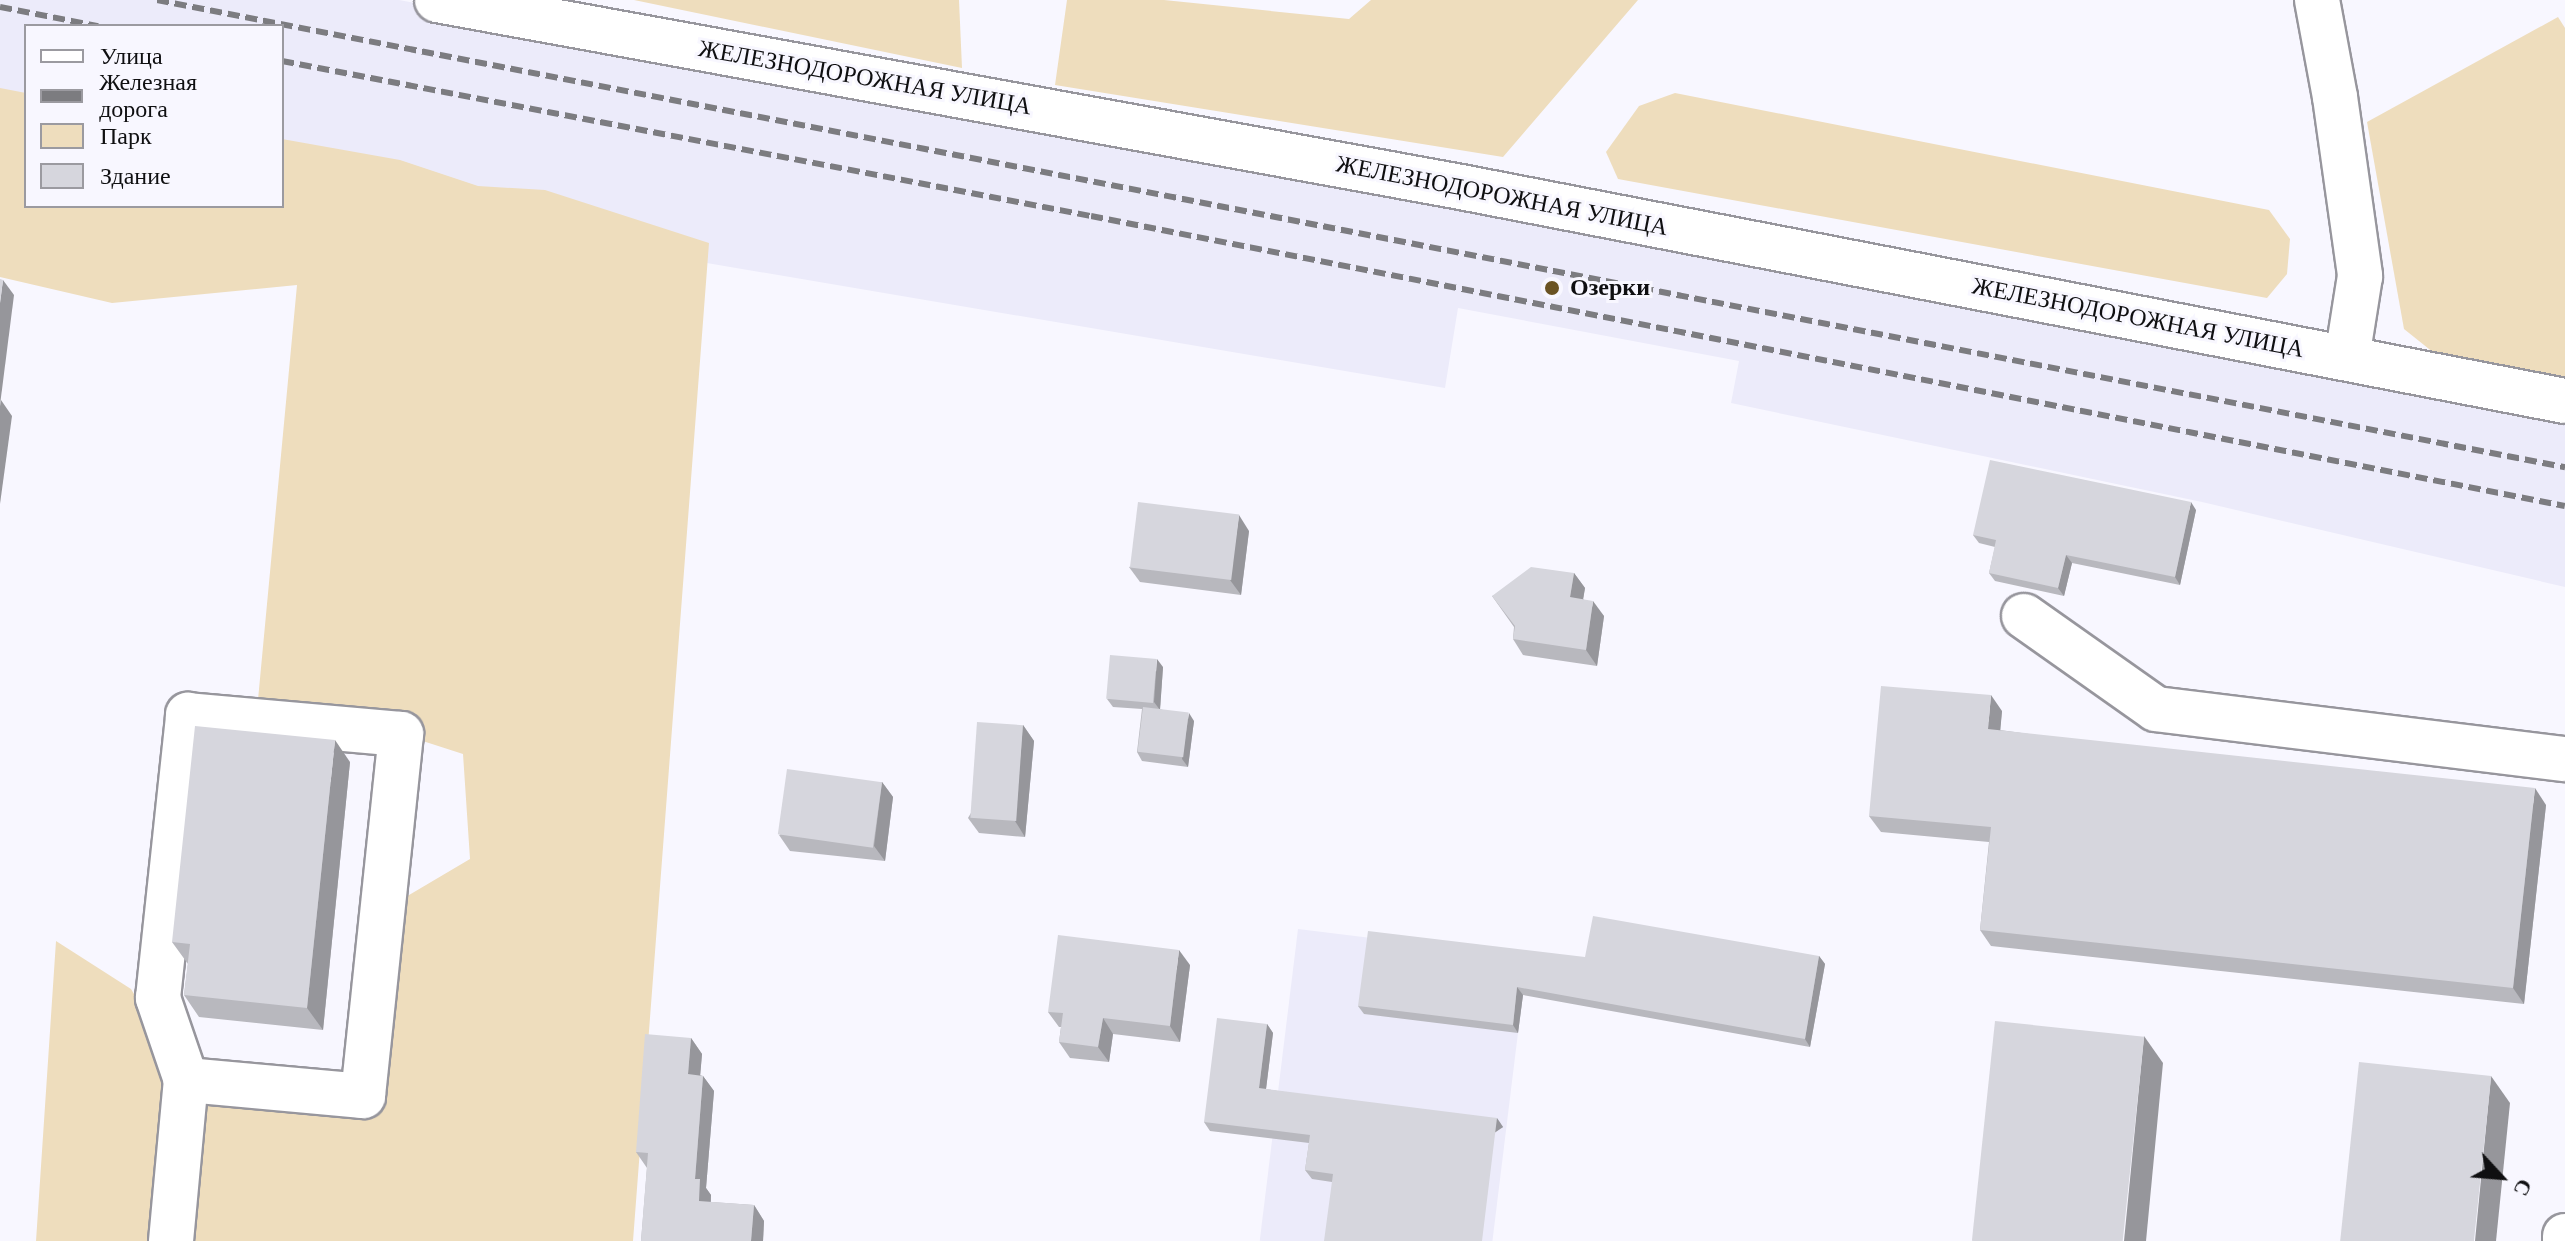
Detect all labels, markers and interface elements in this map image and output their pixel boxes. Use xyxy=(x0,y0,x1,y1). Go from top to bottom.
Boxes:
legend xyxy=(24,24,284,208)
street label: ЖЕЛЕЗНОДОРОЖНАЯ УЛИЦА xyxy=(696,35,1034,121)
text: Улица xyxy=(100,43,163,69)
text: Железная дорога xyxy=(99,69,197,122)
text: Парк xyxy=(100,123,152,149)
street label: ЖЕЛЕЗНОДОРОЖНАЯ УЛИЦА xyxy=(1334,150,1670,242)
text: Здание xyxy=(100,163,171,189)
street label: ЖЕЛЕЗНОДОРОЖНАЯ УЛИЦА xyxy=(1970,272,2306,364)
place label: Озерки xyxy=(1570,274,1650,302)
marker: Озерки xyxy=(1541,277,1563,299)
north arrow xyxy=(2461,1137,2541,1217)
text: С xyxy=(2508,1175,2538,1200)

